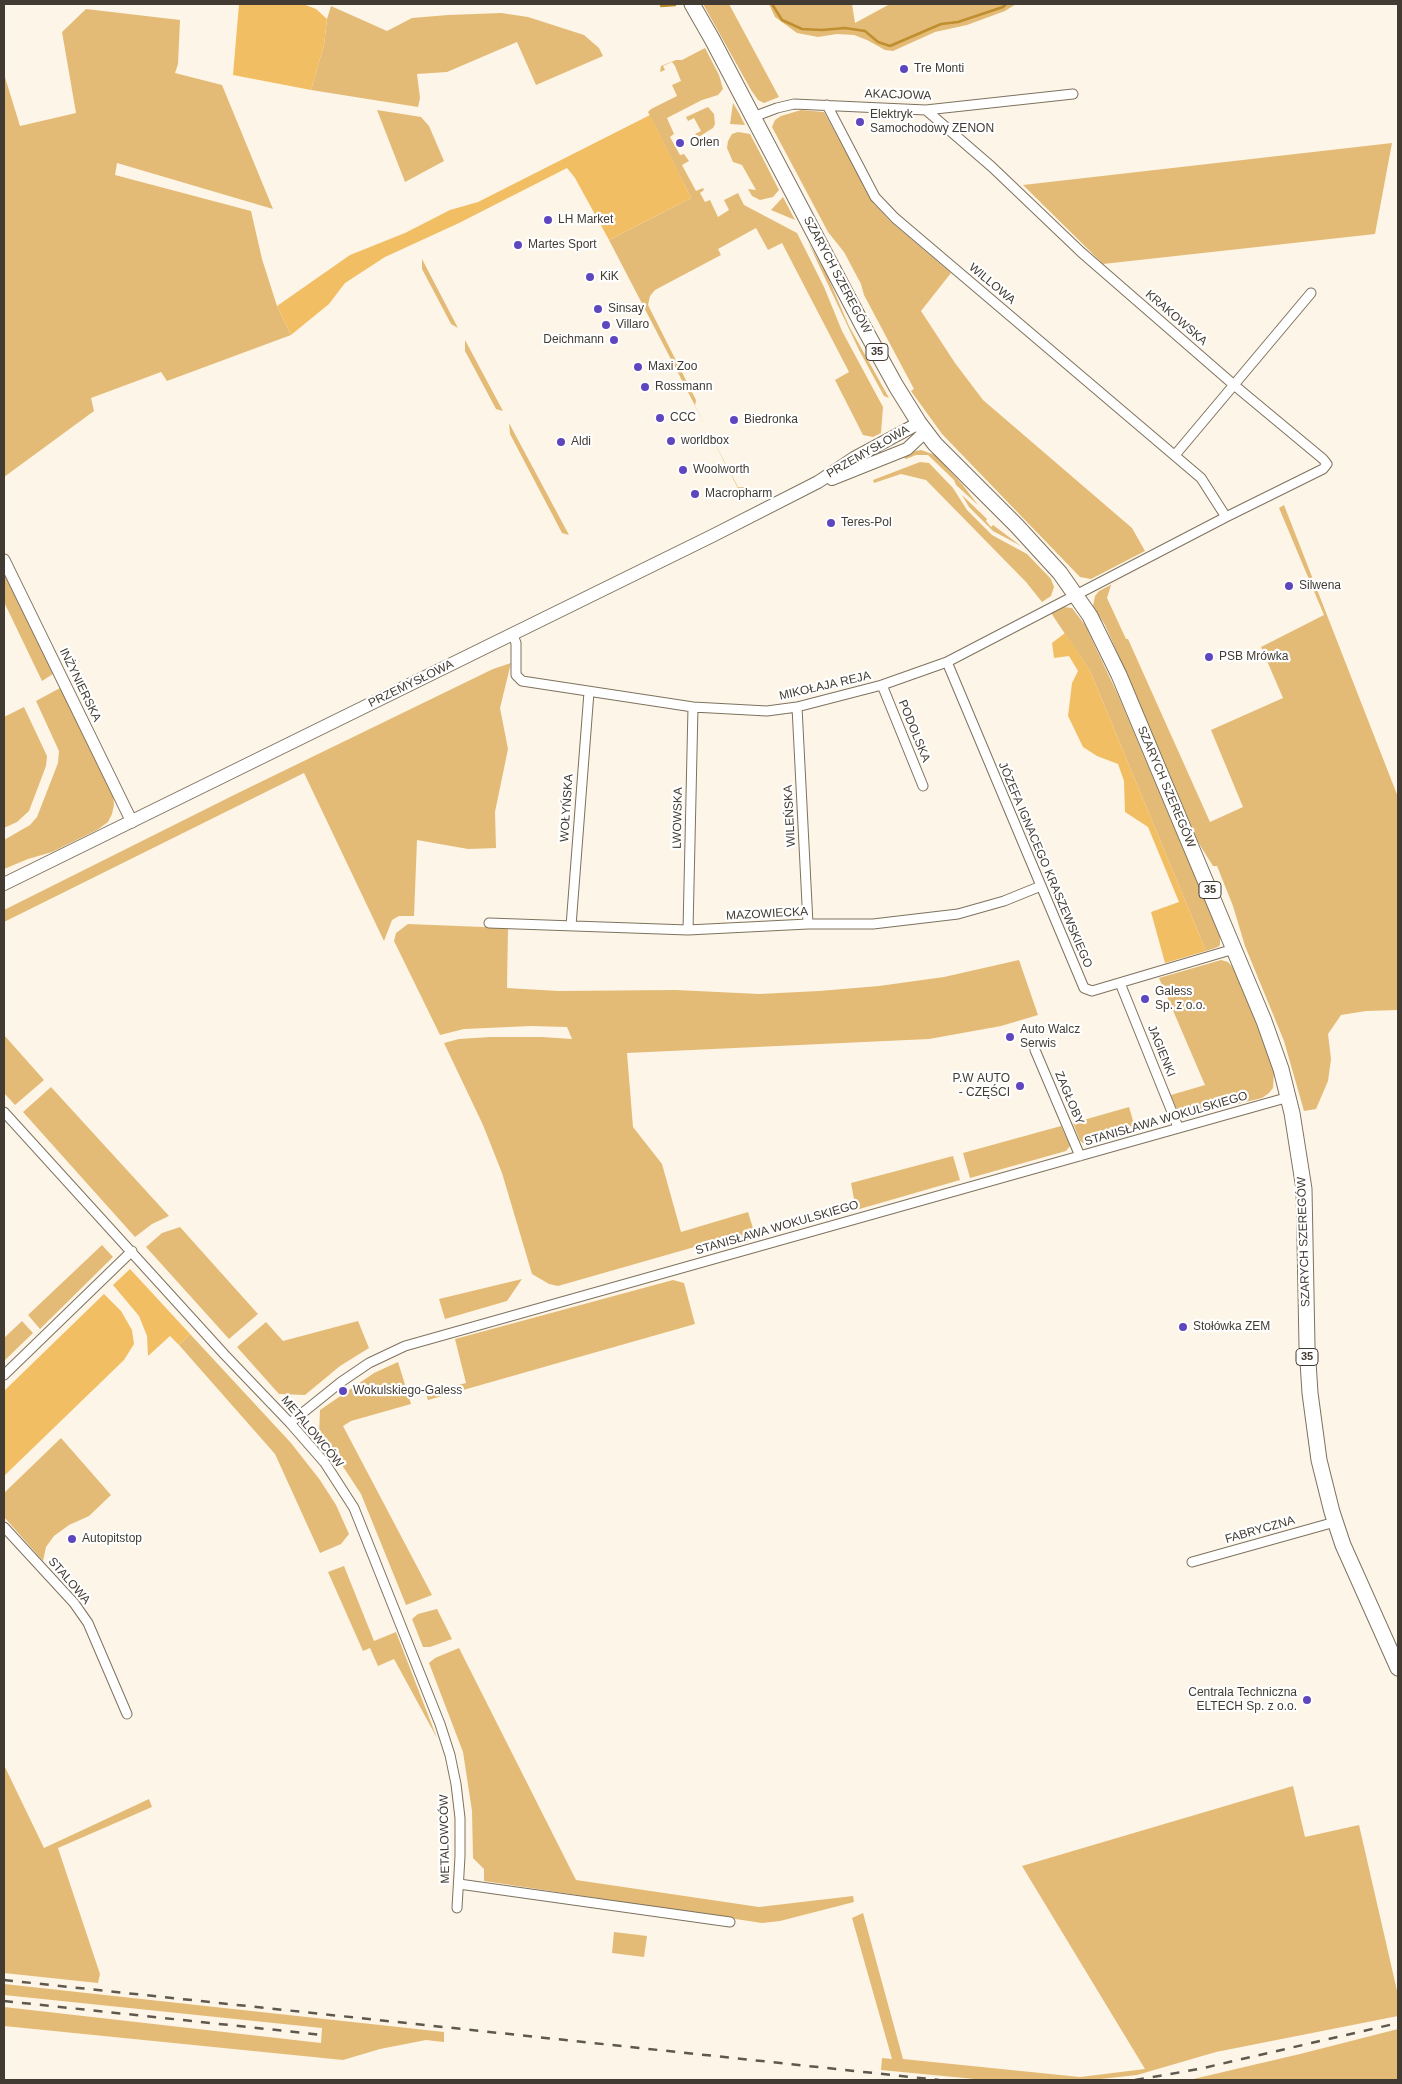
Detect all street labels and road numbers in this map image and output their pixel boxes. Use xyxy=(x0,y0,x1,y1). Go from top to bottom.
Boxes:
street label: AKACJOWA xyxy=(864,87,932,103)
street label: SZARYCH SZEREGÓW xyxy=(800,214,874,336)
street label: WILLOWA xyxy=(966,260,1018,308)
street label: KRAKOWSKA xyxy=(1142,287,1210,349)
road number: 35 xyxy=(866,344,888,361)
street label: PRZEMYSŁOWA xyxy=(824,423,912,481)
street label: INŻYNIERSKA xyxy=(56,646,104,724)
street label: PRZEMYSŁOWA xyxy=(366,657,456,711)
street label: MIKOŁAJA REJA xyxy=(778,668,872,704)
street label: PODOLSKA xyxy=(895,698,933,764)
street label: SZARYCH SZEREGÓW xyxy=(1134,724,1198,850)
street label: JÓZEFA IGNACEGO KRASZEWSKIEGO xyxy=(995,760,1095,970)
street label: WOŁYŃSKA xyxy=(557,774,577,842)
street label: WILEŃSKA xyxy=(781,785,799,847)
street label: LWOWSKA xyxy=(670,787,686,849)
road number: 35 xyxy=(1199,882,1221,898)
street label: MAZOWIECKA xyxy=(726,905,808,923)
street label: JAGIENKI xyxy=(1144,1023,1178,1079)
street label: ZAGŁOBY xyxy=(1051,1069,1087,1127)
street label: STANISŁAWA WOKULSKIEGO xyxy=(1083,1089,1249,1149)
street label: SZARYCH SZEREGÓW xyxy=(1295,1177,1313,1307)
street label: STANISŁAWA WOKULSKIEGO xyxy=(694,1198,860,1258)
road number: 35 xyxy=(1296,1348,1318,1365)
street label: METALOWCÓW xyxy=(278,1393,346,1471)
street label: FABRYCZNA xyxy=(1224,1513,1296,1547)
street label: STALOWA xyxy=(45,1555,93,1607)
street label: METALOWCÓW xyxy=(437,1794,453,1884)

